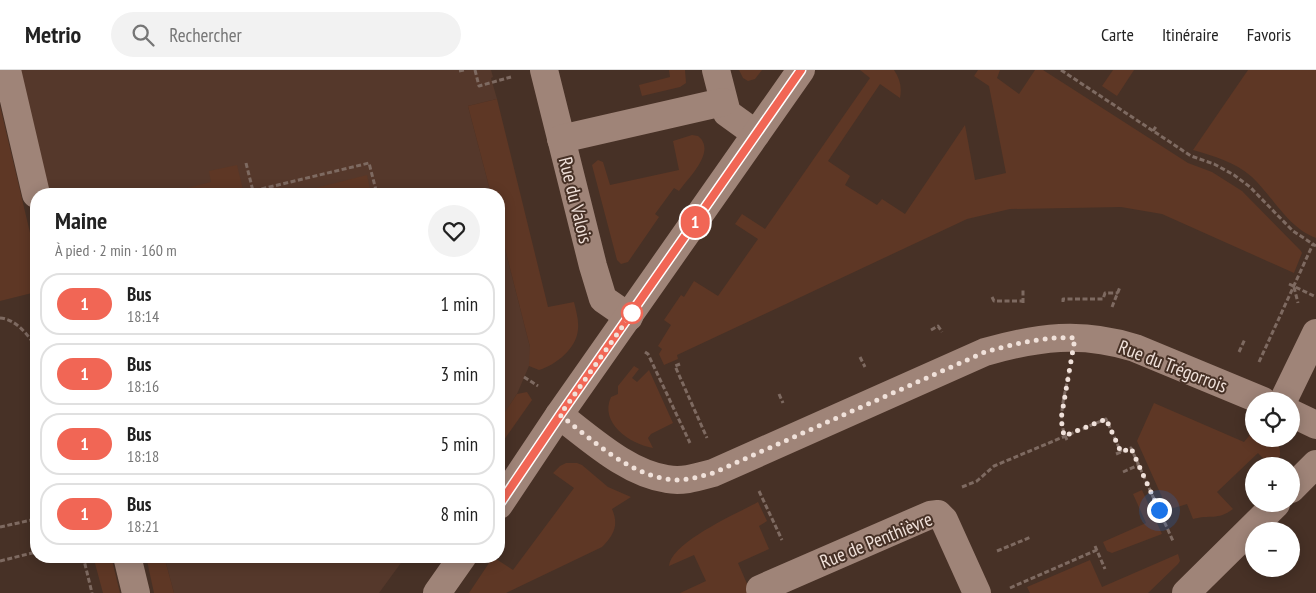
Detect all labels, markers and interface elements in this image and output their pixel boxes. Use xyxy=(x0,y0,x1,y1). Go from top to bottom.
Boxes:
search box xyxy=(111,12,461,57)
text: Metrio xyxy=(25,19,81,50)
icon: search xyxy=(129,21,157,49)
text: Rechercher xyxy=(169,23,242,47)
text: Carte xyxy=(1101,23,1134,46)
text: Itinéraire xyxy=(1162,23,1219,46)
text: Favoris xyxy=(1247,23,1291,46)
street label: Rue du Valois xyxy=(554,154,598,246)
text: Maine xyxy=(55,205,107,236)
button: heart xyxy=(428,205,480,257)
line badge: 1 xyxy=(679,206,711,238)
text: 1 xyxy=(691,210,699,233)
text: À pied · 2 min · 160 m xyxy=(55,240,177,260)
text: Bus xyxy=(127,282,151,306)
text: 1 xyxy=(80,292,89,315)
text: 1 min xyxy=(441,292,478,316)
unlabelled marker xyxy=(621,302,643,324)
text: 18:14 xyxy=(127,306,159,326)
street label: Rue du Trégorrois xyxy=(1115,334,1231,398)
text: Bus xyxy=(127,352,151,376)
text: 1 xyxy=(80,362,89,385)
text: 3 min xyxy=(441,362,478,386)
text: 18:16 xyxy=(127,376,159,396)
map controls xyxy=(1245,392,1300,577)
button: locate xyxy=(1245,392,1300,447)
text: Bus xyxy=(127,422,151,446)
text: 1 xyxy=(80,432,89,455)
text: 5 min xyxy=(441,432,478,456)
text: 18:18 xyxy=(127,446,159,466)
button: + xyxy=(1245,457,1300,512)
text: Bus xyxy=(127,492,151,516)
your location xyxy=(1147,498,1172,523)
text: 1 xyxy=(80,502,89,525)
text: 8 min xyxy=(441,502,478,526)
street label: Rue de Penthièvre xyxy=(816,506,936,573)
text: 18:21 xyxy=(127,516,159,536)
button: − xyxy=(1245,522,1300,577)

